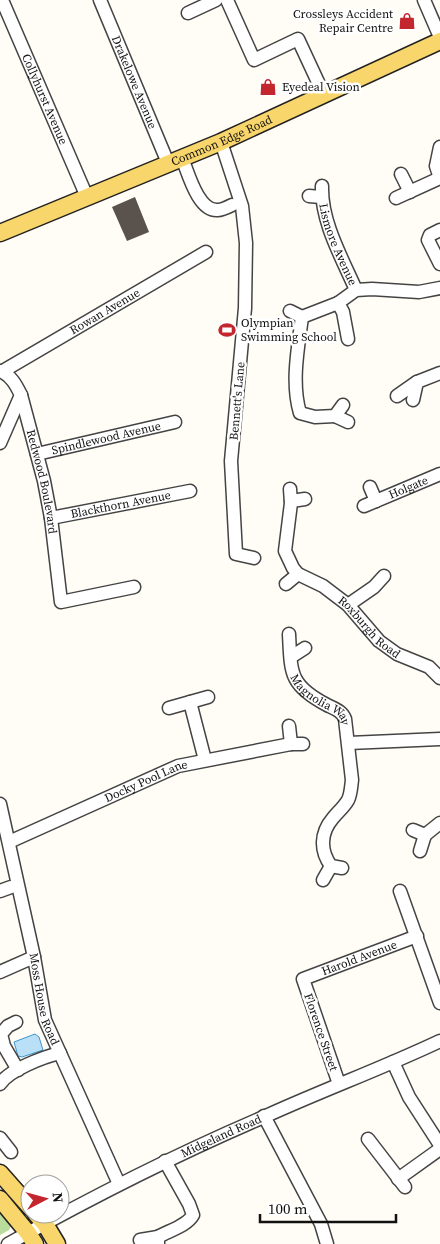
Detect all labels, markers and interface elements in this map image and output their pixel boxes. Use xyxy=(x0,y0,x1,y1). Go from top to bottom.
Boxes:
place label: Crossleys Accident Repair Centre xyxy=(293,6,393,36)
shop icon: Crossleys Accident Repair Centre xyxy=(397,11,417,31)
street label: Drakelowe Avenue xyxy=(108,33,161,131)
street label: Collyhurst Avenue xyxy=(18,51,71,147)
shop icon: Eyedeal Vision xyxy=(258,77,278,97)
place label: Eyedeal Vision xyxy=(282,79,360,95)
street label: Common Edge Road xyxy=(169,111,275,170)
street label: Lismore Avenue xyxy=(315,202,361,288)
street label: Rowan Avenue xyxy=(67,284,143,338)
place label: Olympian Swimming School xyxy=(241,315,337,345)
sports icon: Olympian Swimming School xyxy=(217,320,237,340)
street label: Bennett's Lane xyxy=(226,361,248,441)
street label: Spindlewood Avenue xyxy=(50,418,162,458)
street label: Redwood Boulevard xyxy=(23,428,61,535)
street label: Holgate xyxy=(386,472,430,503)
street label: Blackthorn Avenue xyxy=(69,487,172,522)
street label: Roxburgh Road xyxy=(335,592,404,662)
street label: Magnolia Way xyxy=(286,671,354,727)
street label: Docky Pool Lane xyxy=(102,756,189,806)
street label: Harold Avenue xyxy=(319,936,399,979)
street label: Moss House Road xyxy=(25,952,63,1048)
street label: Florence Street xyxy=(300,991,342,1073)
street label: Midgeland Road xyxy=(178,1111,264,1161)
north arrow xyxy=(20,1174,70,1224)
text: N xyxy=(47,1192,68,1204)
scale bar xyxy=(260,1192,396,1224)
text: 100 m xyxy=(268,1198,308,1219)

